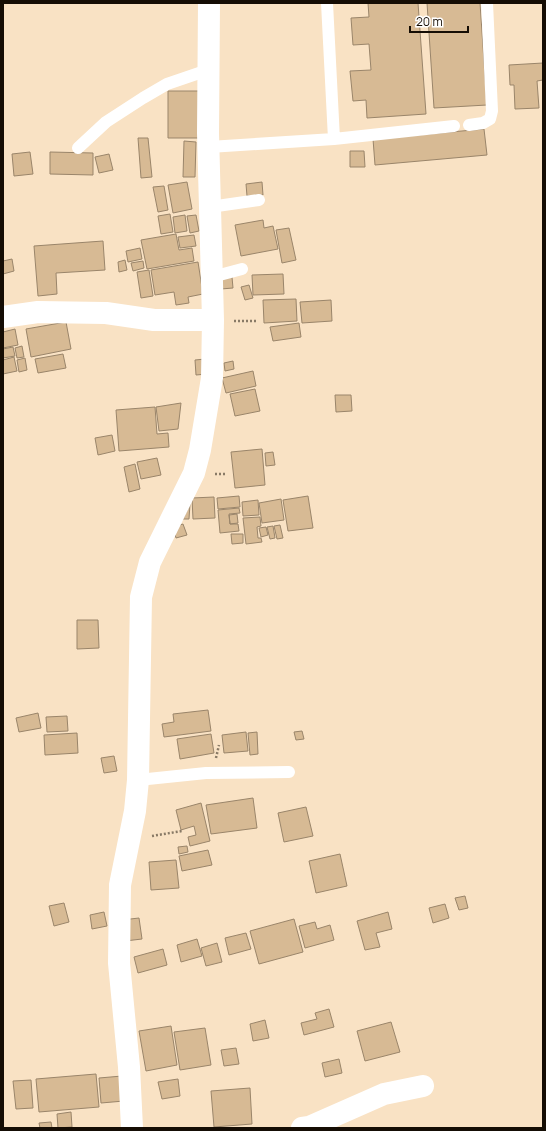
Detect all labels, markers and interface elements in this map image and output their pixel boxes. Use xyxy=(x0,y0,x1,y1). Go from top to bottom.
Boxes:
scale bar xyxy=(410,8,468,34)
text: 20 m xyxy=(416,13,443,30)

